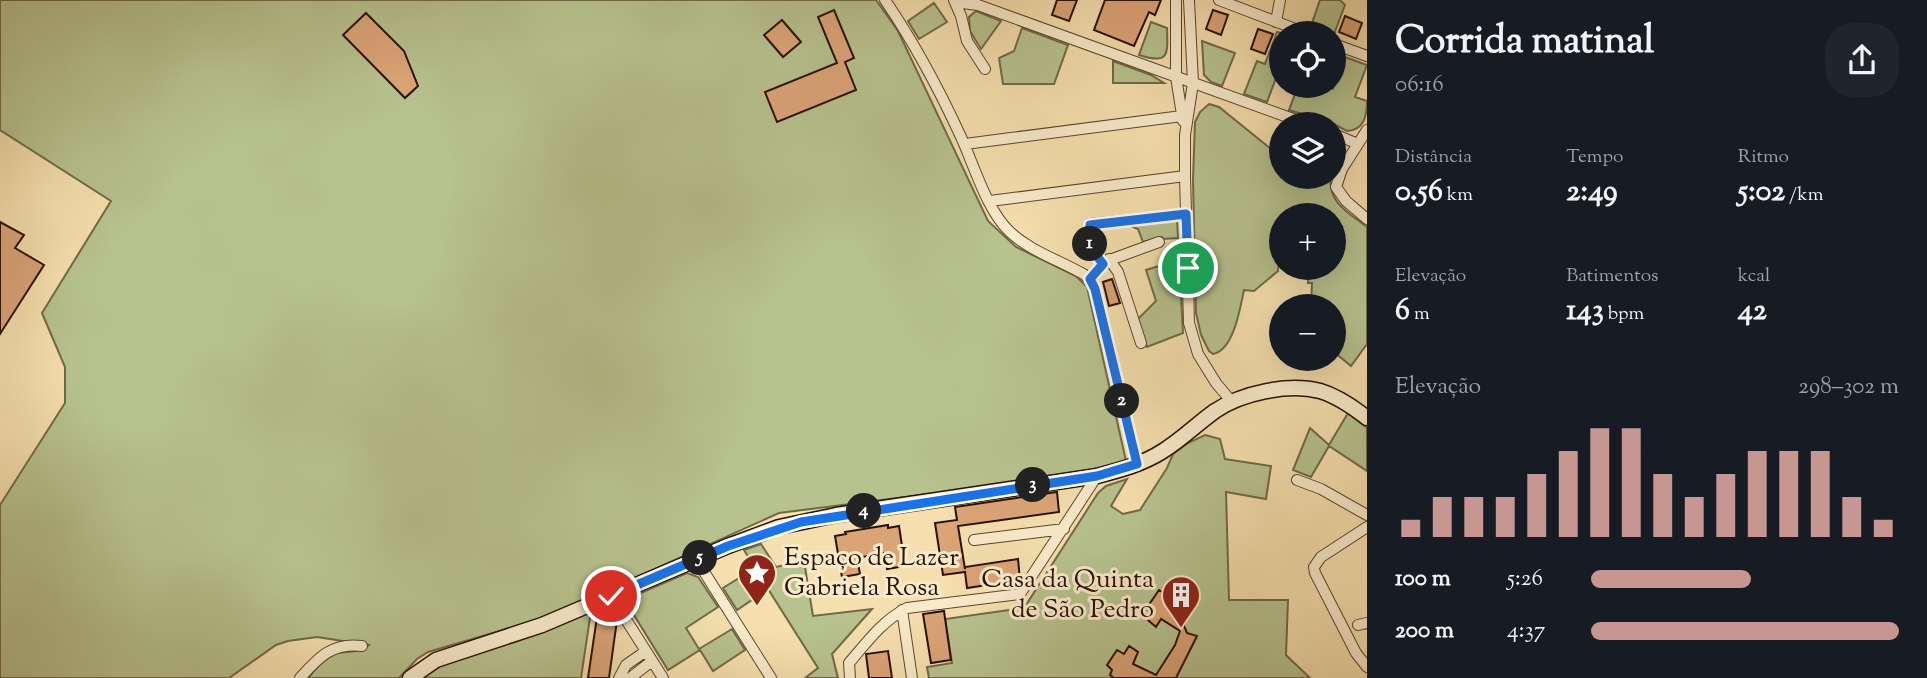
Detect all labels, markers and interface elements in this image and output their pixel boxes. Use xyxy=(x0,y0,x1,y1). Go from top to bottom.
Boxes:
text: Corrida matinal xyxy=(1395,16,1654,70)
map controls xyxy=(1269,21,1346,371)
button: locate xyxy=(1269,21,1346,98)
button: share xyxy=(1825,23,1899,97)
text: 06:16 xyxy=(1395,69,1444,102)
button: layers xyxy=(1269,112,1346,189)
text: Distância xyxy=(1395,144,1472,171)
text: Tempo xyxy=(1566,144,1623,171)
text: Ritmo xyxy=(1738,144,1789,171)
text: 0.56 xyxy=(1395,171,1443,214)
text: 2:49 xyxy=(1566,171,1618,214)
text: 5:02 xyxy=(1738,171,1785,214)
text: km xyxy=(1443,182,1473,209)
text: /km xyxy=(1785,182,1823,209)
button: + xyxy=(1269,203,1346,280)
pin: 1 xyxy=(1072,226,1108,262)
text: 1 xyxy=(1086,230,1093,257)
pin xyxy=(1158,238,1218,298)
icon: arrive xyxy=(1169,249,1207,287)
text: Elevação xyxy=(1395,263,1466,290)
text: Batimentos xyxy=(1566,263,1659,290)
text: kcal xyxy=(1738,263,1770,290)
text: 6 xyxy=(1395,290,1410,333)
text: 143 xyxy=(1566,290,1604,333)
text: 42 xyxy=(1738,290,1767,333)
button: − xyxy=(1269,294,1346,371)
text: m xyxy=(1410,301,1430,328)
text: bpm xyxy=(1604,301,1644,328)
text: Elevação xyxy=(1395,371,1481,404)
text: 298–302 m xyxy=(1798,371,1899,404)
pin: 2 xyxy=(1104,384,1140,418)
text: 2 xyxy=(1117,387,1126,414)
pin: 3 xyxy=(1016,468,1050,503)
text: 3 xyxy=(1029,471,1036,498)
pin: 4 xyxy=(846,494,882,528)
text: 4 xyxy=(859,497,868,524)
pin: 5 xyxy=(682,540,718,576)
place label: Espaço de Lazer Gabriela Rosa xyxy=(784,540,959,607)
text: 5 xyxy=(696,544,703,571)
place icon: Espaço de Lazer Gabriela Rosa xyxy=(736,552,778,607)
place label: Casa da Quinta de São Pedro xyxy=(981,562,1154,629)
text: 100 m xyxy=(1395,563,1451,596)
text: 5:26 xyxy=(1507,563,1543,596)
pin xyxy=(581,566,641,626)
building icon: Casa da Quinta de São Pedro xyxy=(1160,574,1202,629)
icon: check xyxy=(592,577,630,615)
text: 200 m xyxy=(1395,615,1454,648)
text: 4:37 xyxy=(1507,615,1545,648)

